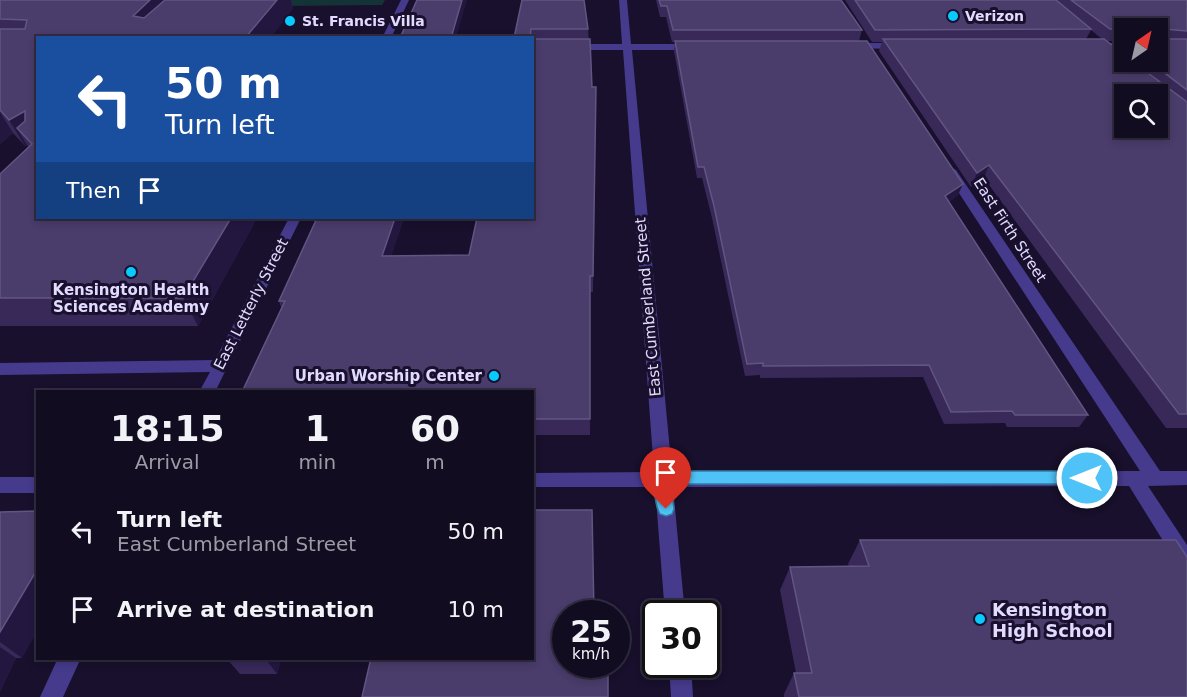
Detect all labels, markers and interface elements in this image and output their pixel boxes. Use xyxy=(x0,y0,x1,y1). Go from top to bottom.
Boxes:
place label: Verizon xyxy=(965,8,1024,24)
marker: Verizon xyxy=(946,9,960,23)
place label: St. Francis Villa xyxy=(302,13,425,29)
marker: St. Francis Villa xyxy=(283,14,297,28)
north arrow xyxy=(1114,18,1168,72)
map controls xyxy=(1114,18,1168,138)
text: 50 m xyxy=(165,59,282,108)
icon: left xyxy=(66,60,144,138)
button: search xyxy=(1114,84,1168,138)
text: Turn left xyxy=(165,109,275,140)
icon: arrive xyxy=(133,174,166,207)
street label: East Firth Street xyxy=(970,174,1050,286)
text: Then xyxy=(66,178,121,203)
street label: East Cumberland Street xyxy=(631,217,665,397)
street label: East Letterly Street xyxy=(210,235,292,373)
marker: Kensington Health Sciences Academy xyxy=(124,265,138,279)
place label: Kensington Health Sciences Academy xyxy=(53,281,209,316)
place label: Urban Worship Center xyxy=(295,367,483,385)
marker: Urban Worship Center xyxy=(487,369,501,383)
text: 18:15 xyxy=(110,408,224,449)
text: 1 xyxy=(305,408,330,449)
text: 60 xyxy=(410,408,460,449)
position arrow xyxy=(1055,446,1119,510)
pin xyxy=(640,447,691,509)
text: Arrival xyxy=(135,450,200,474)
text: min xyxy=(298,450,336,474)
text: m xyxy=(425,450,445,474)
icon: arrive xyxy=(649,456,682,489)
text: Turn left xyxy=(117,507,222,532)
icon: left xyxy=(66,515,99,548)
text: 50 m xyxy=(448,519,504,544)
text: East Cumberland Street xyxy=(117,532,356,556)
icon: arrive xyxy=(66,593,99,626)
text: Arrive at destination xyxy=(117,597,374,622)
text: 10 m xyxy=(448,597,504,622)
place label: Kensington High School xyxy=(992,599,1113,641)
speed limit sign: 30 xyxy=(642,600,720,678)
marker: Kensington High School xyxy=(973,612,987,626)
text: 25 xyxy=(570,614,612,649)
text: km/h xyxy=(572,645,610,663)

